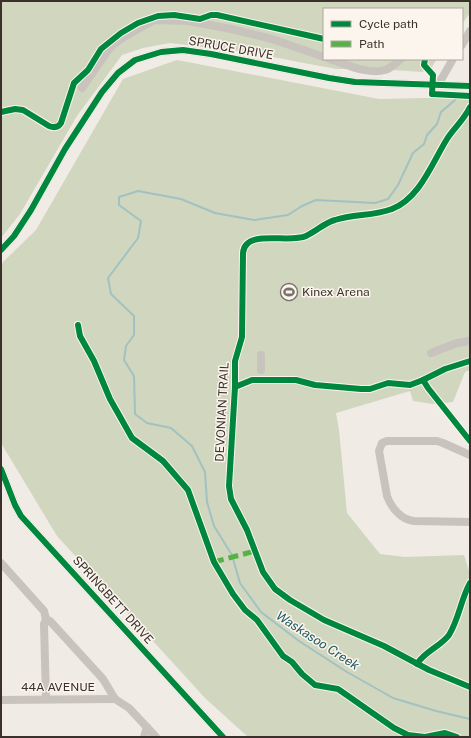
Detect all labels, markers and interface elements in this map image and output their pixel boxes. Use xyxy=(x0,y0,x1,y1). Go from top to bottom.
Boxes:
legend xyxy=(323,8,463,60)
text: Cycle path xyxy=(359,17,418,31)
street label: SPRUCE DRIVE xyxy=(187,34,275,62)
text: Path xyxy=(359,37,385,51)
sports icon: Kinex Arena xyxy=(279,282,299,302)
place label: Kinex Arena xyxy=(302,285,370,299)
street label: DEVONIAN TRAIL xyxy=(212,362,232,462)
street label: SPRINGBETT DRIVE xyxy=(70,553,156,647)
water label: Waskasoo Creek xyxy=(273,608,362,673)
street label: 44A AVENUE xyxy=(21,680,95,694)

